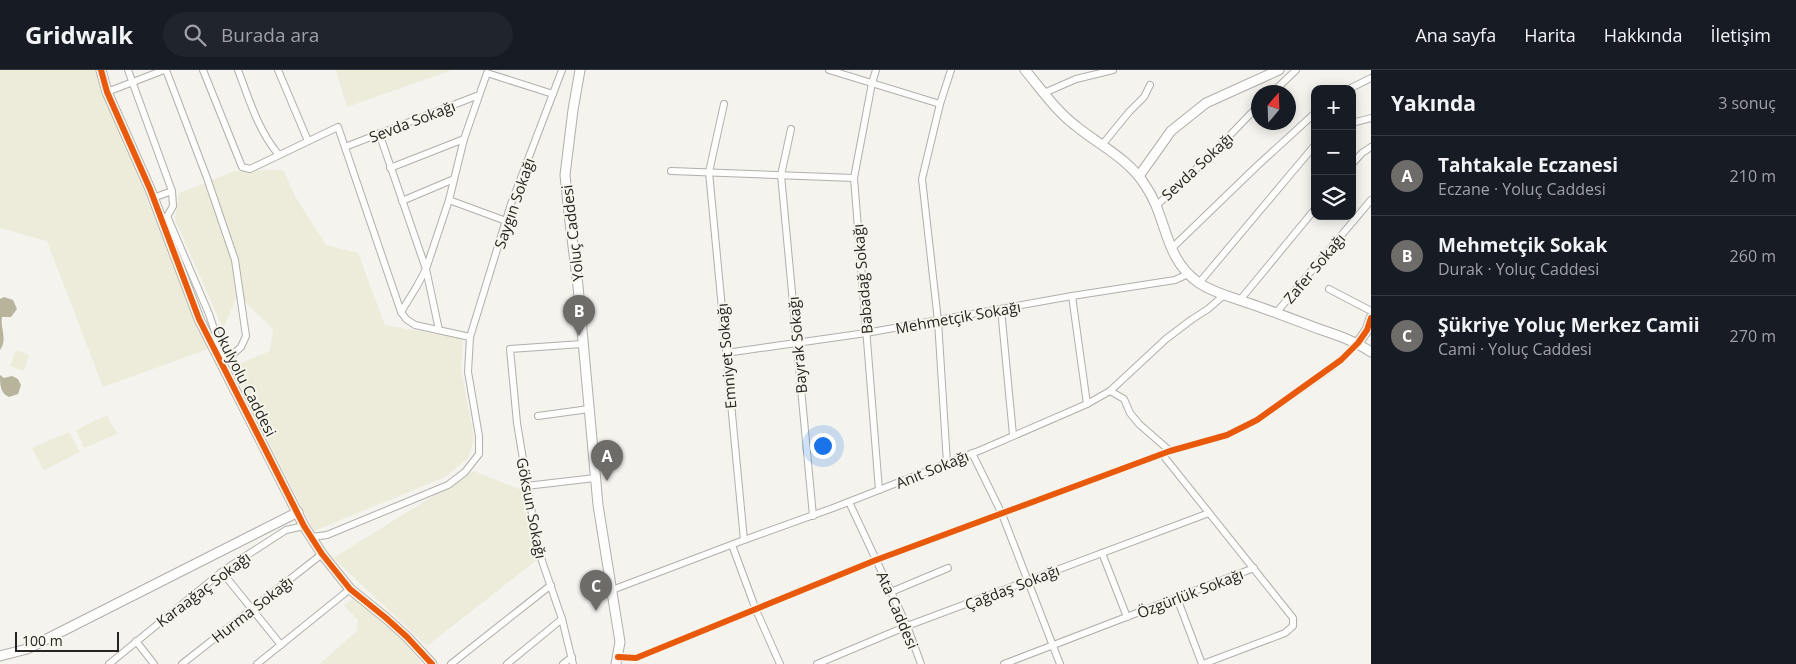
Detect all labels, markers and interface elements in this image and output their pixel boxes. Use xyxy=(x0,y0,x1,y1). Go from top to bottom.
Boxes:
search box xyxy=(163,12,513,57)
text: Gridwalk xyxy=(25,18,133,51)
icon: search xyxy=(181,21,209,49)
text: Burada ara xyxy=(221,22,319,48)
text: Ana sayfa xyxy=(1415,23,1496,47)
text: Harita xyxy=(1524,23,1576,47)
text: Hakkında xyxy=(1604,23,1683,47)
text: İletişim xyxy=(1711,23,1771,47)
north arrow xyxy=(1251,85,1296,130)
map controls xyxy=(1311,85,1356,220)
button: + xyxy=(1311,85,1356,130)
text: Yakında xyxy=(1391,89,1476,117)
text: 3 sonuç xyxy=(1718,92,1776,114)
street label: Sevda Sokağı xyxy=(366,95,458,147)
street label: Sevda Sokağı xyxy=(1157,128,1237,204)
button: − xyxy=(1311,130,1356,175)
text: Tahtakale Eczanesi xyxy=(1438,152,1618,178)
street label: Saygın Sokağı xyxy=(489,155,539,251)
text: A xyxy=(1401,165,1413,187)
text: 210 m xyxy=(1730,165,1776,187)
button: layers xyxy=(1311,175,1356,220)
text: Eczane · Yoluç Caddesi xyxy=(1438,178,1606,200)
street label: Yoluç Caddesi xyxy=(556,184,588,282)
street label: Babadağ Sokağı xyxy=(847,223,877,335)
street label: Zafer Sokağı xyxy=(1279,229,1349,307)
text: Mehmetçik Sokak xyxy=(1438,232,1607,258)
text: B xyxy=(1402,245,1412,267)
text: 260 m xyxy=(1730,245,1776,267)
text: Durak · Yoluç Caddesi xyxy=(1438,258,1599,280)
pin: B xyxy=(563,295,595,336)
street label: Bayrak Sokağı xyxy=(783,296,811,394)
street label: Mehmetçik Sokağı xyxy=(894,296,1022,338)
street label: Emniyet Sokağı xyxy=(711,302,741,410)
text: Şükriye Yoluç Merkez Camii xyxy=(1438,312,1700,338)
street label: Okulyolu Caddesi xyxy=(209,322,281,440)
text: C xyxy=(1402,325,1412,347)
text: 270 m xyxy=(1730,325,1776,347)
text: Cami · Yoluç Caddesi xyxy=(1438,338,1592,360)
your location xyxy=(810,433,836,459)
pin: A xyxy=(591,440,623,481)
street label: Anıt Sokağı xyxy=(893,445,971,493)
street label: Göksun Sokağı xyxy=(512,456,552,560)
street label: Karaağaç Sokağı xyxy=(152,547,254,631)
street label: Çağdaş Sokağı xyxy=(962,560,1062,614)
street label: Özgürlük Sokağı xyxy=(1134,564,1246,622)
street label: Ata Caddesi xyxy=(873,568,923,652)
pin: C xyxy=(580,570,612,611)
street label: Hurma Sokağı xyxy=(207,571,297,647)
scale bar xyxy=(15,629,119,652)
text: 100 m xyxy=(22,631,63,650)

